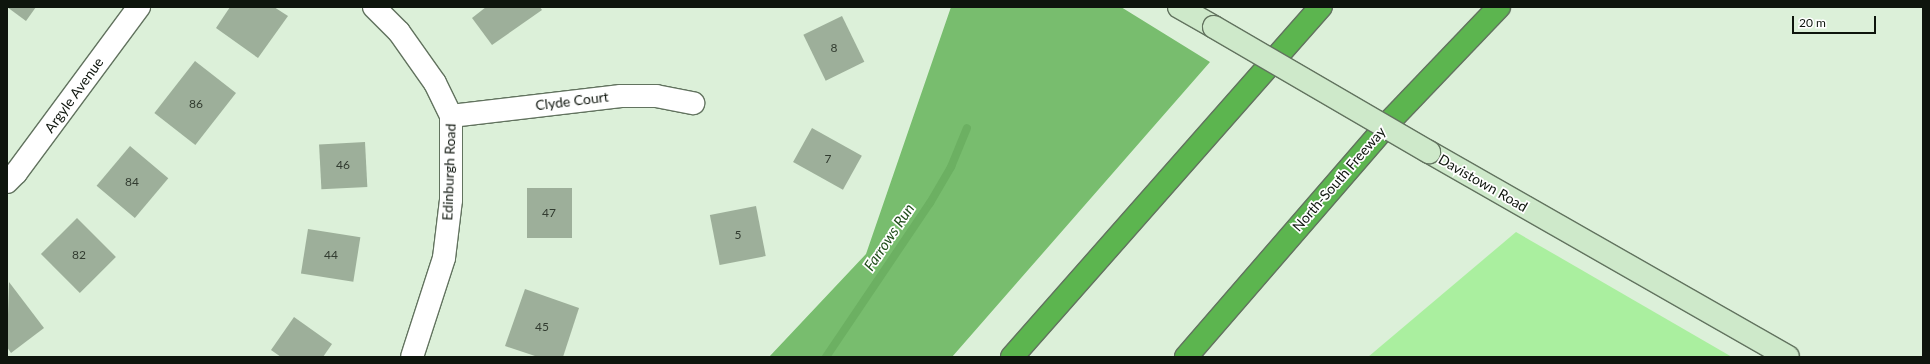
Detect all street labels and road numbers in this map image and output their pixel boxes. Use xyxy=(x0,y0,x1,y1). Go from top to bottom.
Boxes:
street label: Argyle Avenue xyxy=(41,54,107,136)
street label: Clyde Court xyxy=(534,88,610,114)
street label: Edinburgh Road xyxy=(439,123,459,221)
street label: North-South Freeway xyxy=(1289,123,1389,235)
street label: Davistown Road xyxy=(1435,151,1531,215)

